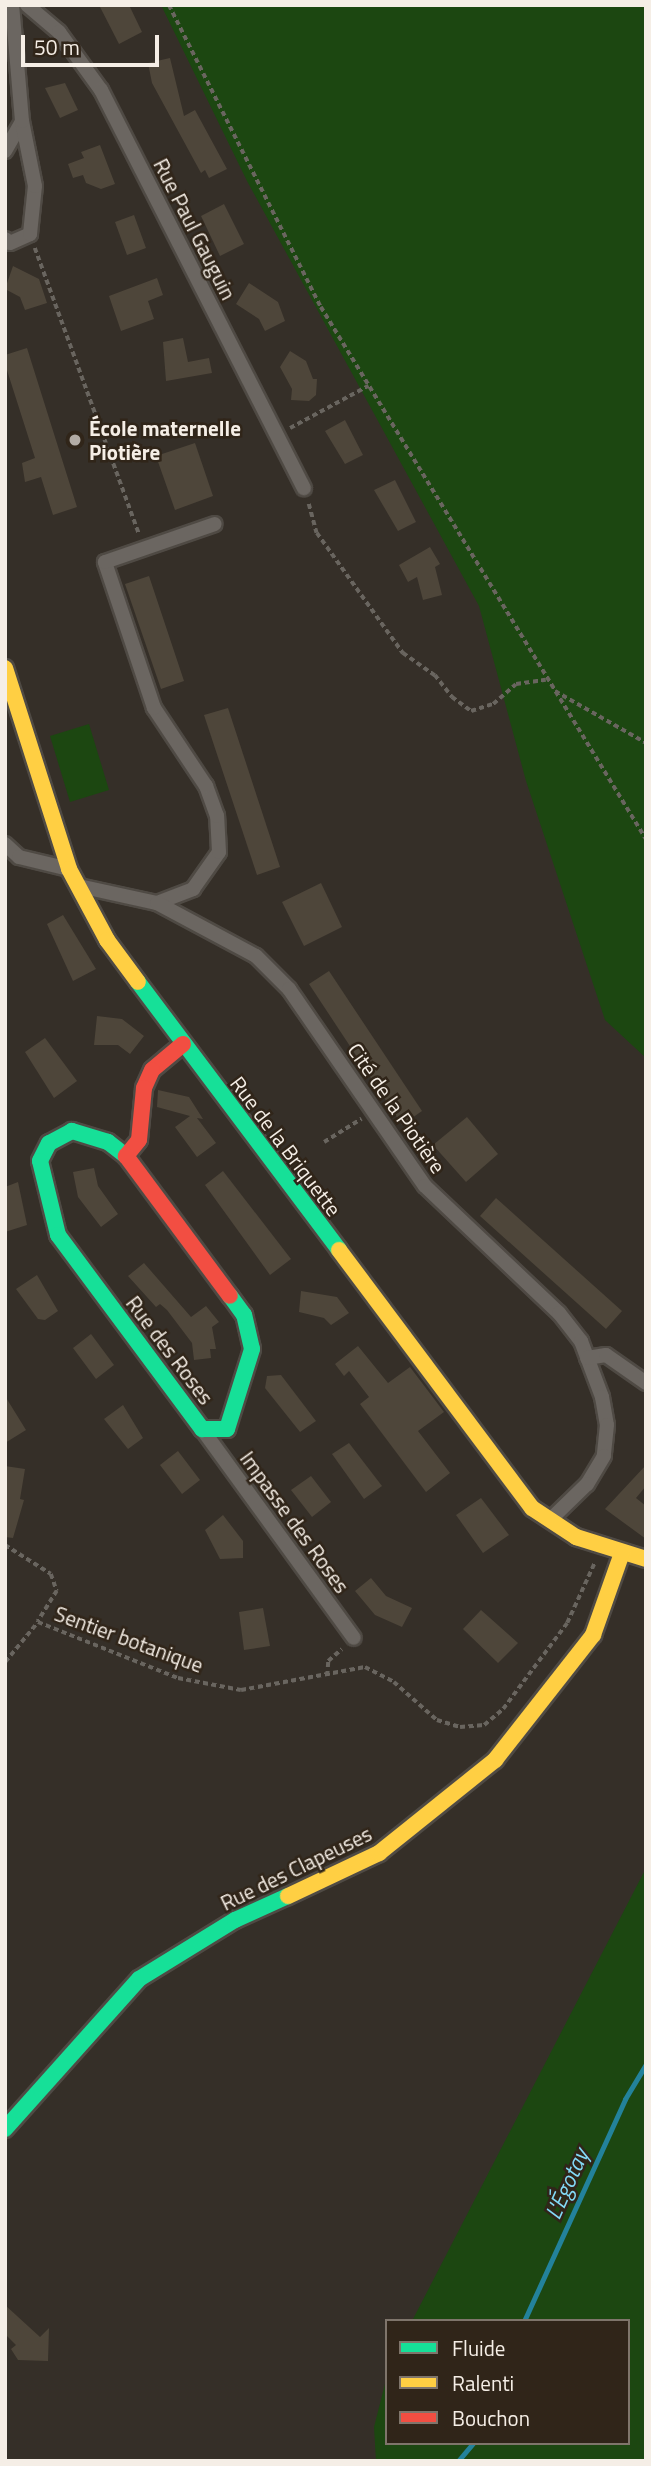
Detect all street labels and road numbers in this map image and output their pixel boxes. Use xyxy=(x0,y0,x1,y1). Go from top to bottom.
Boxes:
street label: Rue Paul Gauguin xyxy=(149,154,241,304)
street label: Cité de la Piotière xyxy=(343,1038,451,1178)
street label: Rue de la Briquette xyxy=(225,1071,347,1221)
street label: Rue des Roses xyxy=(121,1291,219,1409)
street label: Impasse des Roses xyxy=(235,1446,355,1598)
street label: Sentier botanique xyxy=(51,1600,207,1678)
street label: Rue des Clapeuses xyxy=(216,1820,376,1916)

